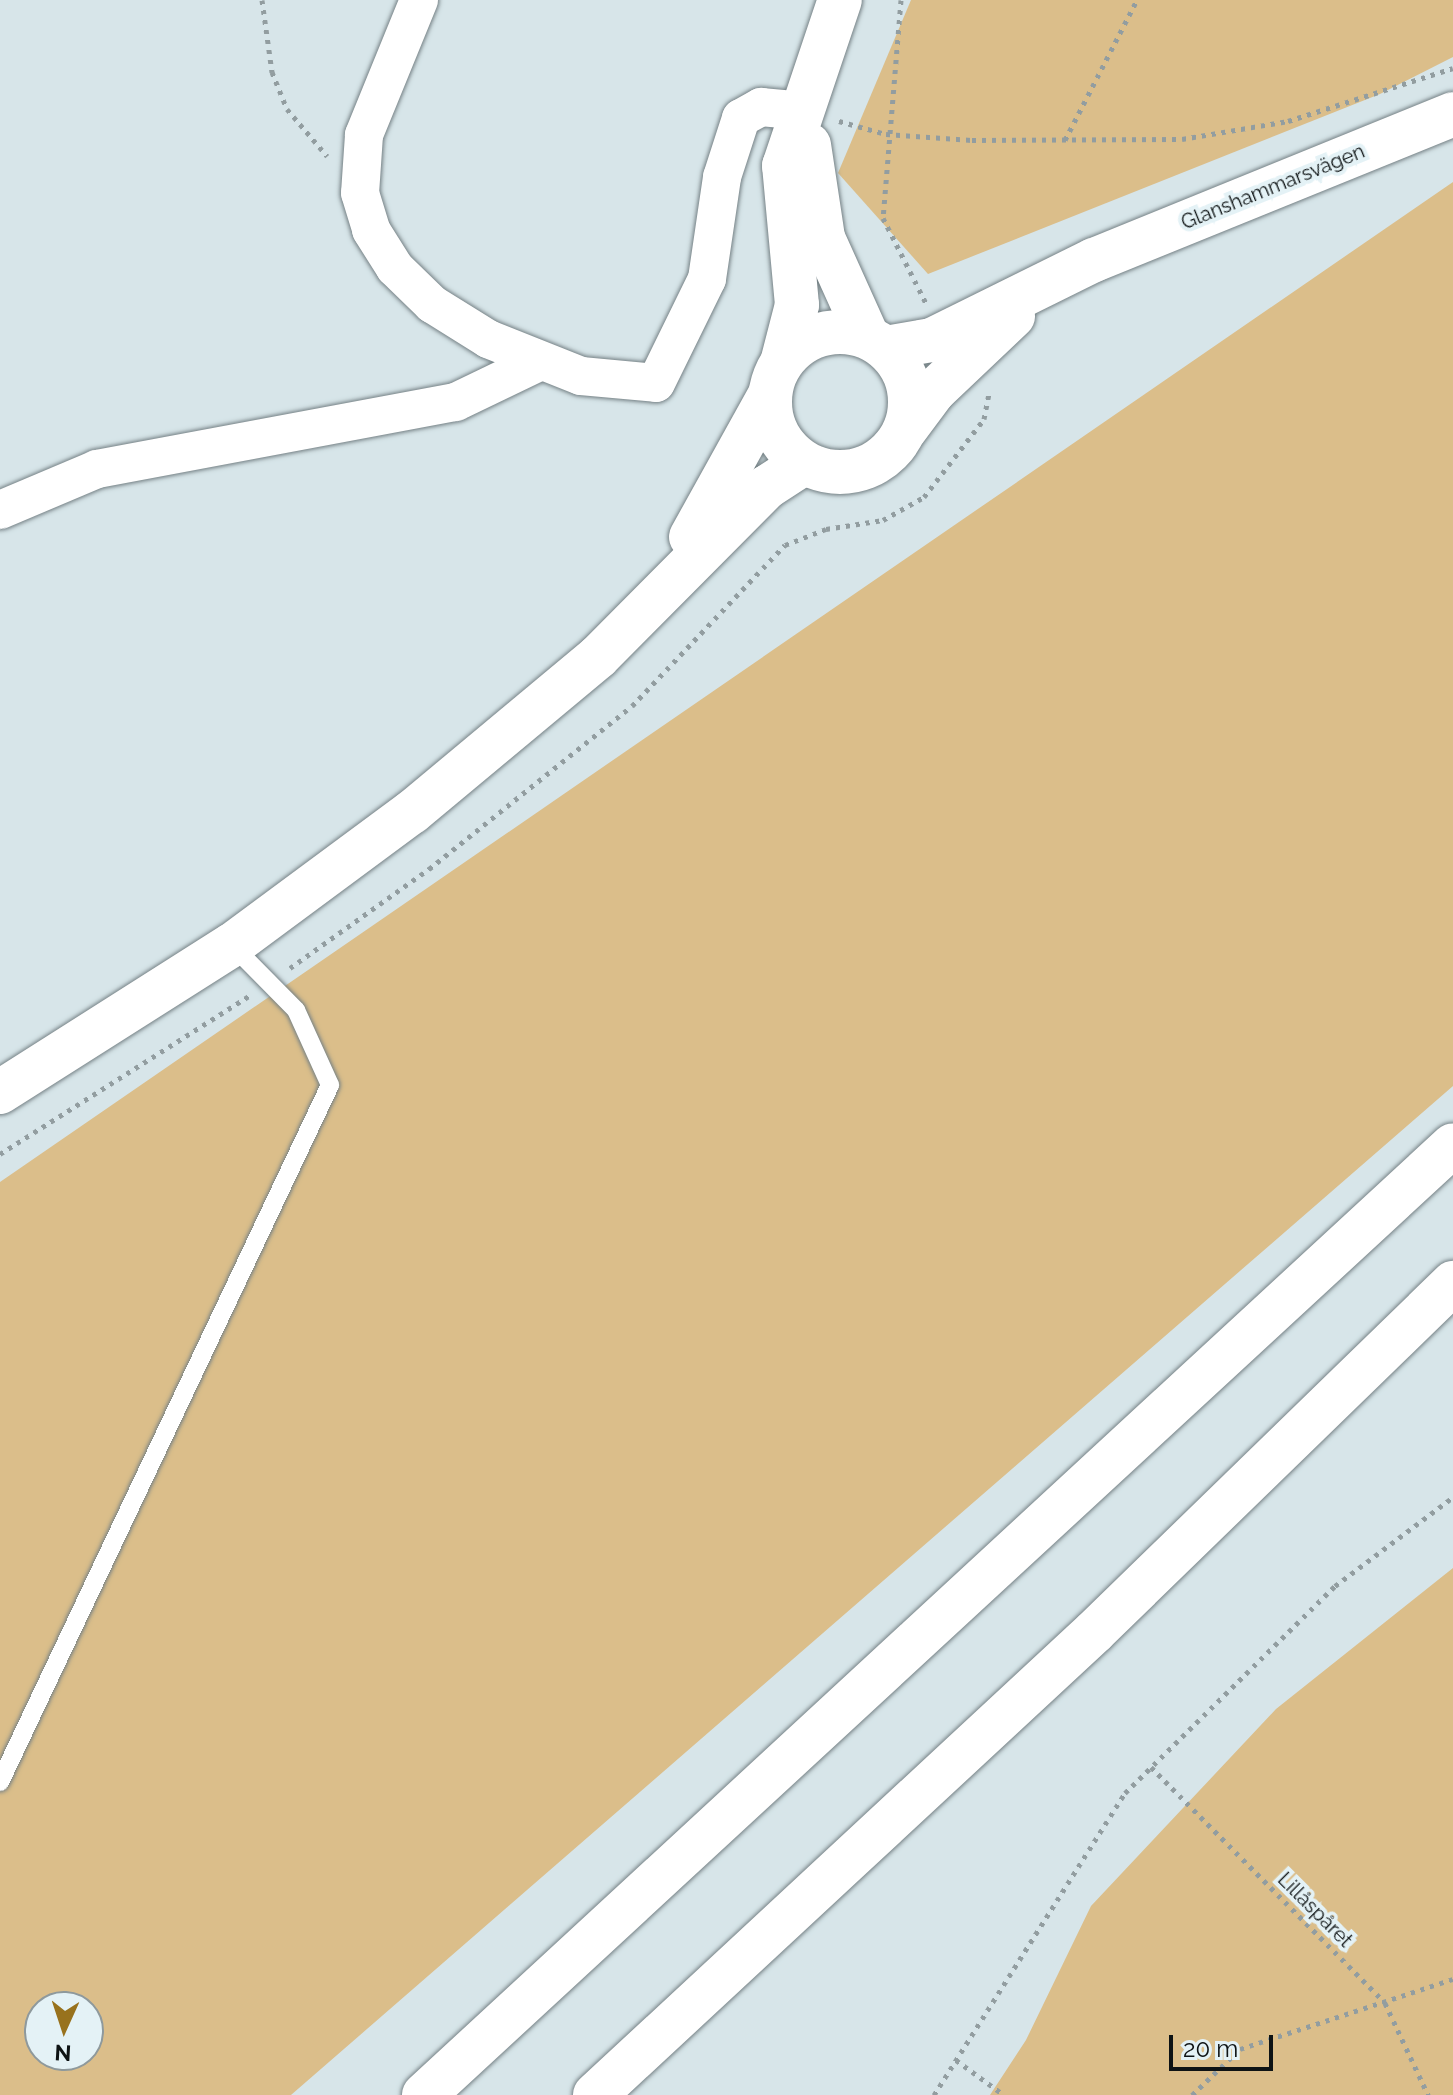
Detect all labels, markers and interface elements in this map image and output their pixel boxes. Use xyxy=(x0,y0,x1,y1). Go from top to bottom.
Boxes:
street label: Glanshammarsvägen xyxy=(1178,139,1368,235)
street label: Lillåspåret xyxy=(1273,1868,1357,1952)
north arrow xyxy=(24,1991,104,2071)
scale bar xyxy=(1173,2019,1277,2069)
text: 20 m xyxy=(1183,2034,1238,2063)
text: N xyxy=(54,2040,72,2066)

